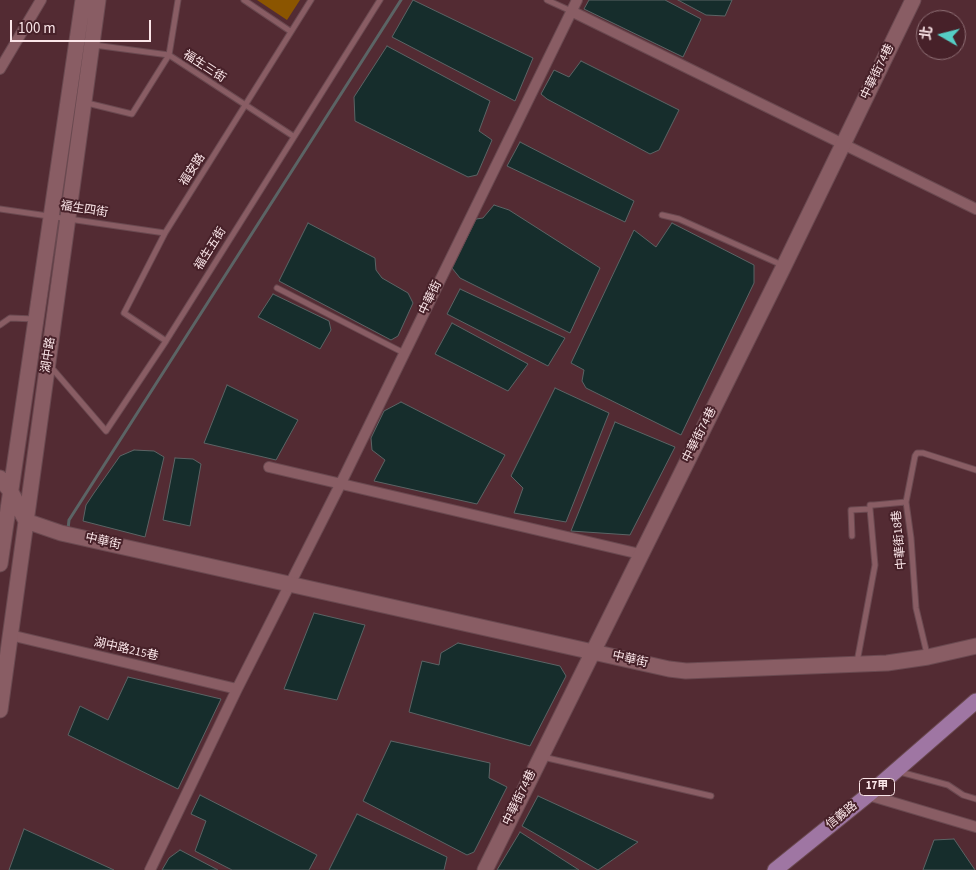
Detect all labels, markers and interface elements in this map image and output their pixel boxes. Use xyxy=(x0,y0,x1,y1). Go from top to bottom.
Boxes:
scale bar xyxy=(12,10,154,42)
north arrow xyxy=(916,10,966,60)
text: 100 m xyxy=(18,18,56,39)
text: 北 xyxy=(916,25,938,41)
street label: 中華街74巷 xyxy=(858,42,898,102)
street label: 福生三街 xyxy=(180,48,228,86)
street label: 福安路 xyxy=(177,151,209,189)
street label: 福生四街 xyxy=(59,199,109,221)
street label: 福生五街 xyxy=(192,225,230,273)
street label: 中華街 xyxy=(417,279,445,317)
street label: 湖中路 xyxy=(39,336,59,374)
street label: 中華街74巷 xyxy=(680,405,720,465)
street label: 中華街18巷 xyxy=(890,510,910,570)
street label: 中華街 xyxy=(84,531,122,553)
street label: 湖中路215巷 xyxy=(92,636,160,664)
street label: 中華街 xyxy=(611,649,649,671)
street label: 中華街74巷 xyxy=(500,768,540,828)
road number: 17甲 xyxy=(860,779,894,796)
street label: 信義路 xyxy=(823,799,861,833)

